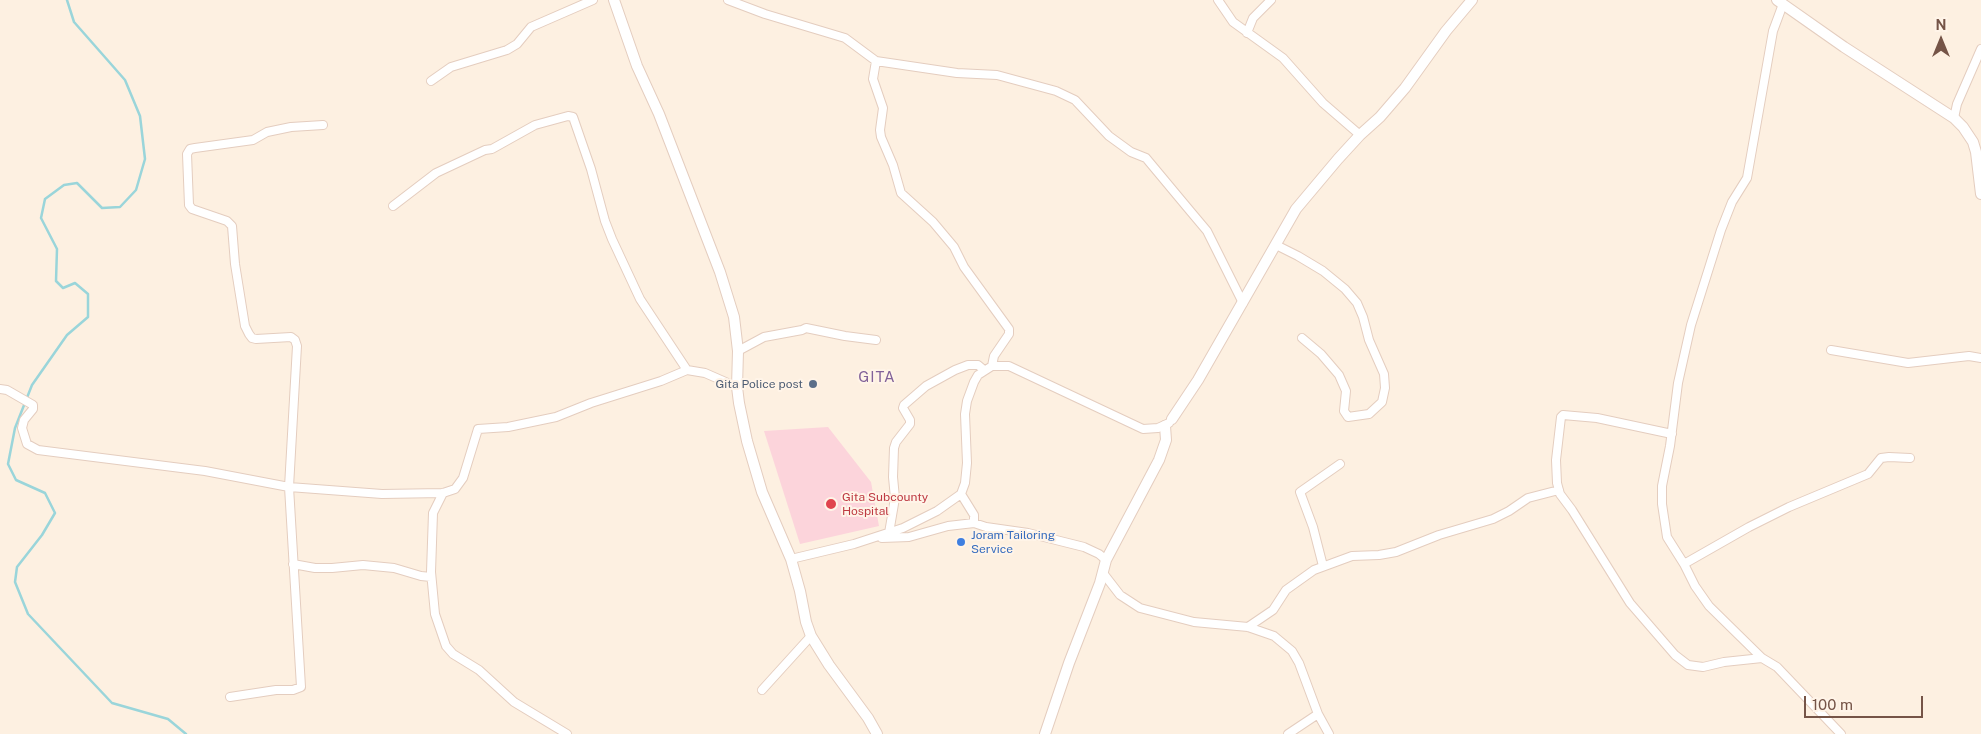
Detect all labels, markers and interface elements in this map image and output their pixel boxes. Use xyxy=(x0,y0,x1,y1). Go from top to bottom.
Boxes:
north arrow xyxy=(1916,15,1966,65)
text: N xyxy=(1936,17,1946,33)
district label: GITA xyxy=(858,368,896,386)
place label: Gita Police post xyxy=(715,377,803,391)
marker: Gita Police post xyxy=(807,378,819,390)
place label: Gita Subcounty Hospital xyxy=(842,490,928,518)
marker: Gita Subcounty Hospital xyxy=(824,497,838,511)
place label: Joram Tailoring Service xyxy=(971,528,1055,556)
marker: Joram Tailoring Service xyxy=(955,536,967,548)
scale bar xyxy=(1806,686,1925,718)
text: 100 m xyxy=(1812,696,1853,713)

